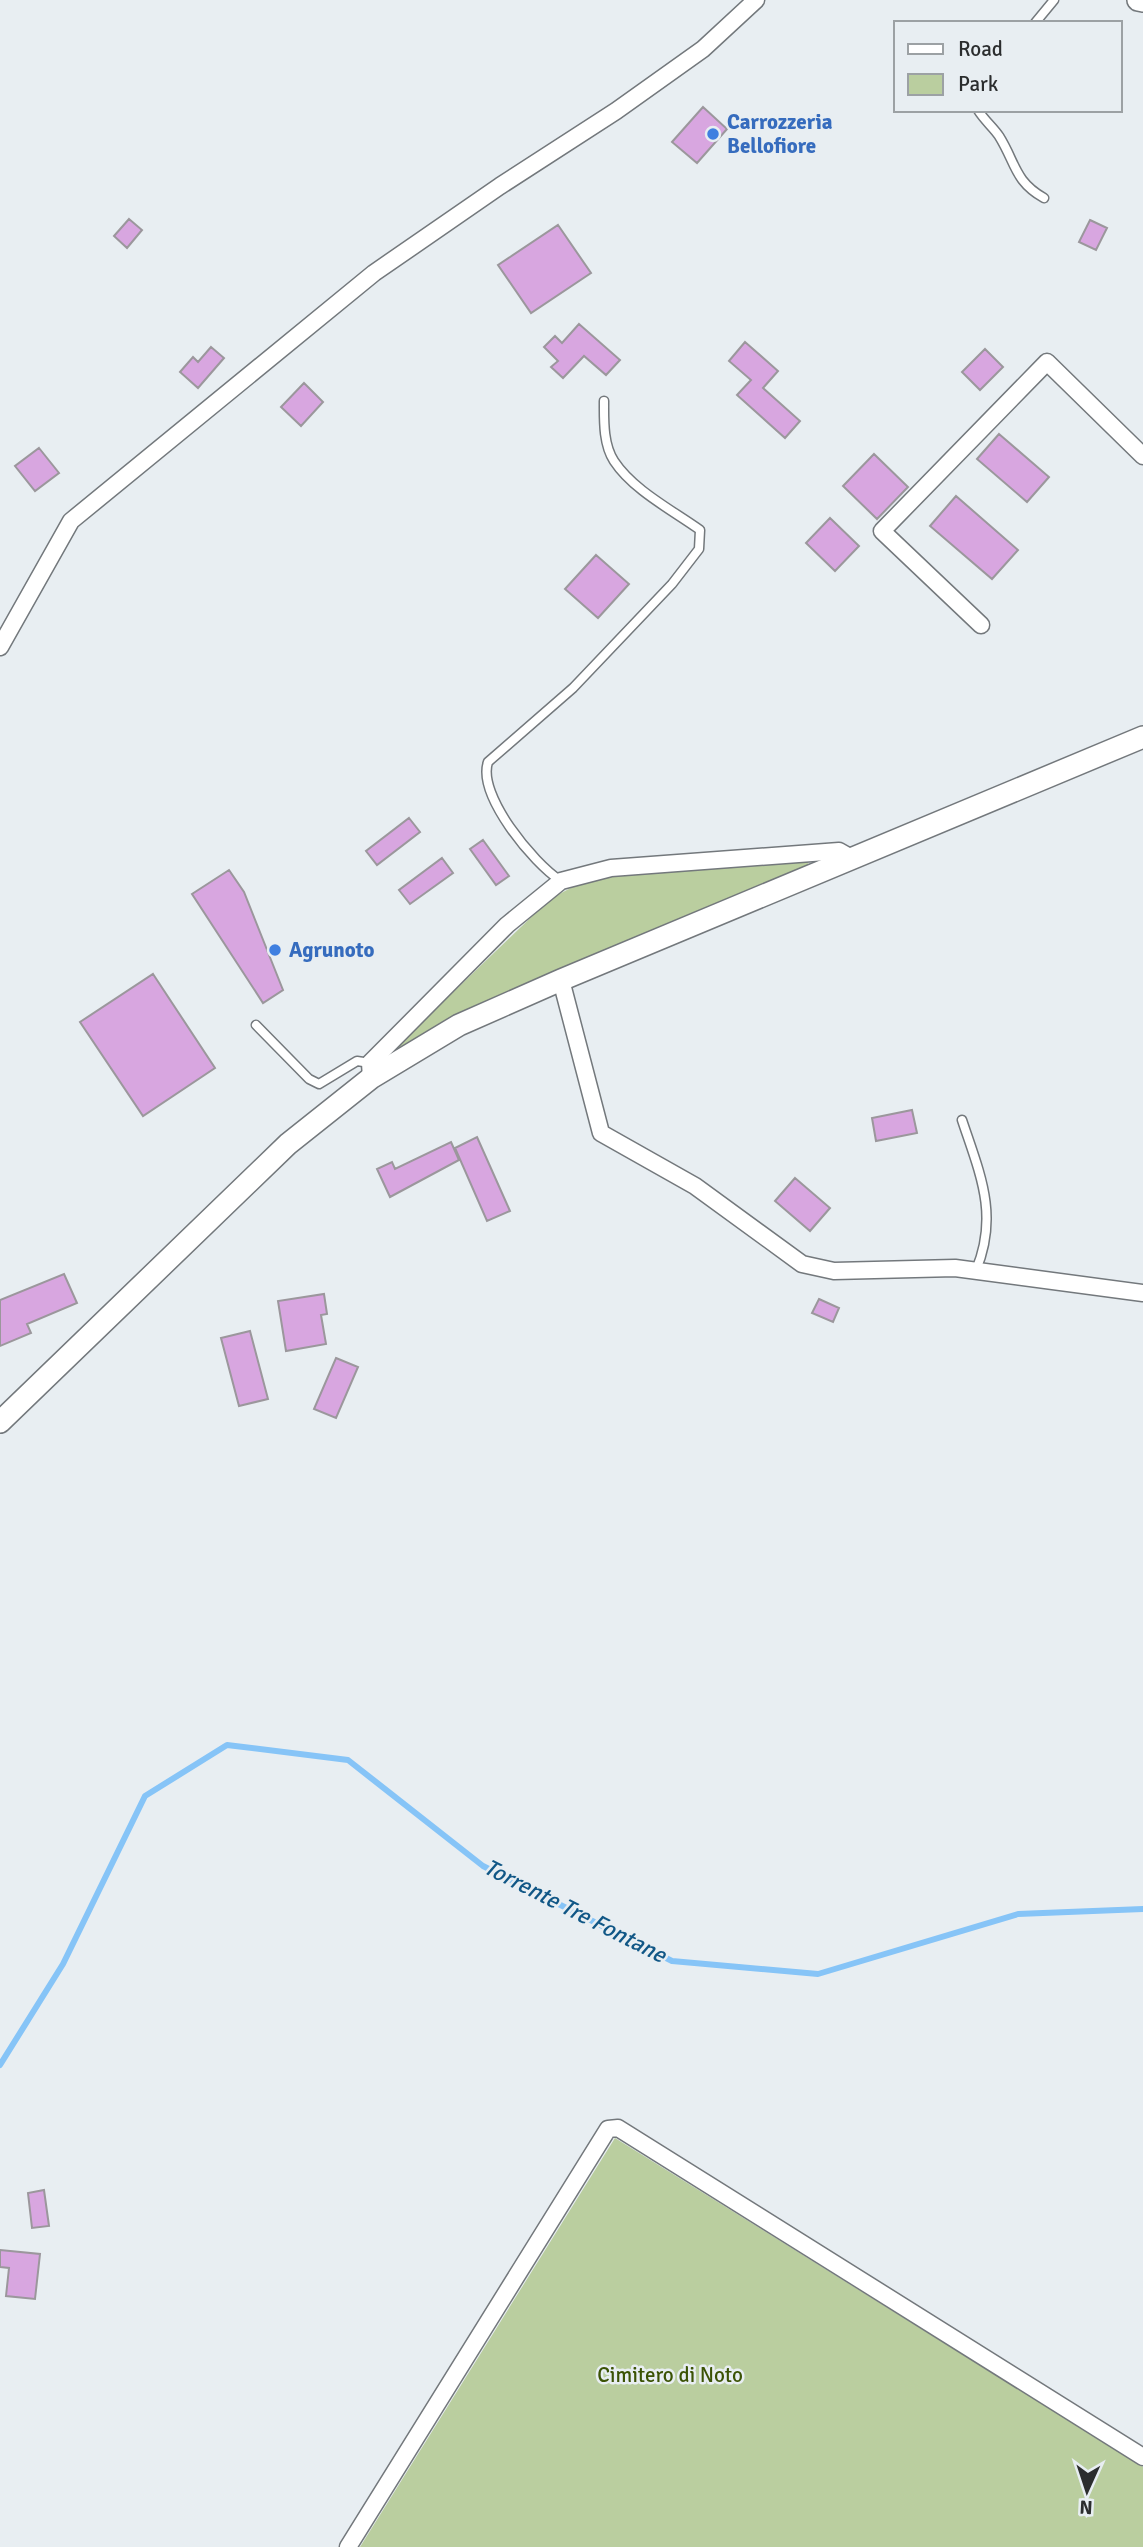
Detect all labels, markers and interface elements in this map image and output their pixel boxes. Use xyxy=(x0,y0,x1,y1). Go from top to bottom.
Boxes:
legend xyxy=(894,21,1122,112)
text: Road xyxy=(958,36,1003,62)
text: Park xyxy=(958,71,999,97)
place label: Carrozzeria Bellofiore xyxy=(727,109,833,159)
marker: Carrozzeria Bellofiore xyxy=(705,126,721,142)
place label: Agrunoto xyxy=(289,937,374,963)
marker: Agrunoto xyxy=(267,942,283,958)
water label: Torrente Tre Fontane xyxy=(479,1853,672,1970)
park label: Cimitero di Noto xyxy=(597,2362,743,2388)
north arrow xyxy=(1052,2456,1122,2526)
text: N xyxy=(1079,2495,1093,2519)

